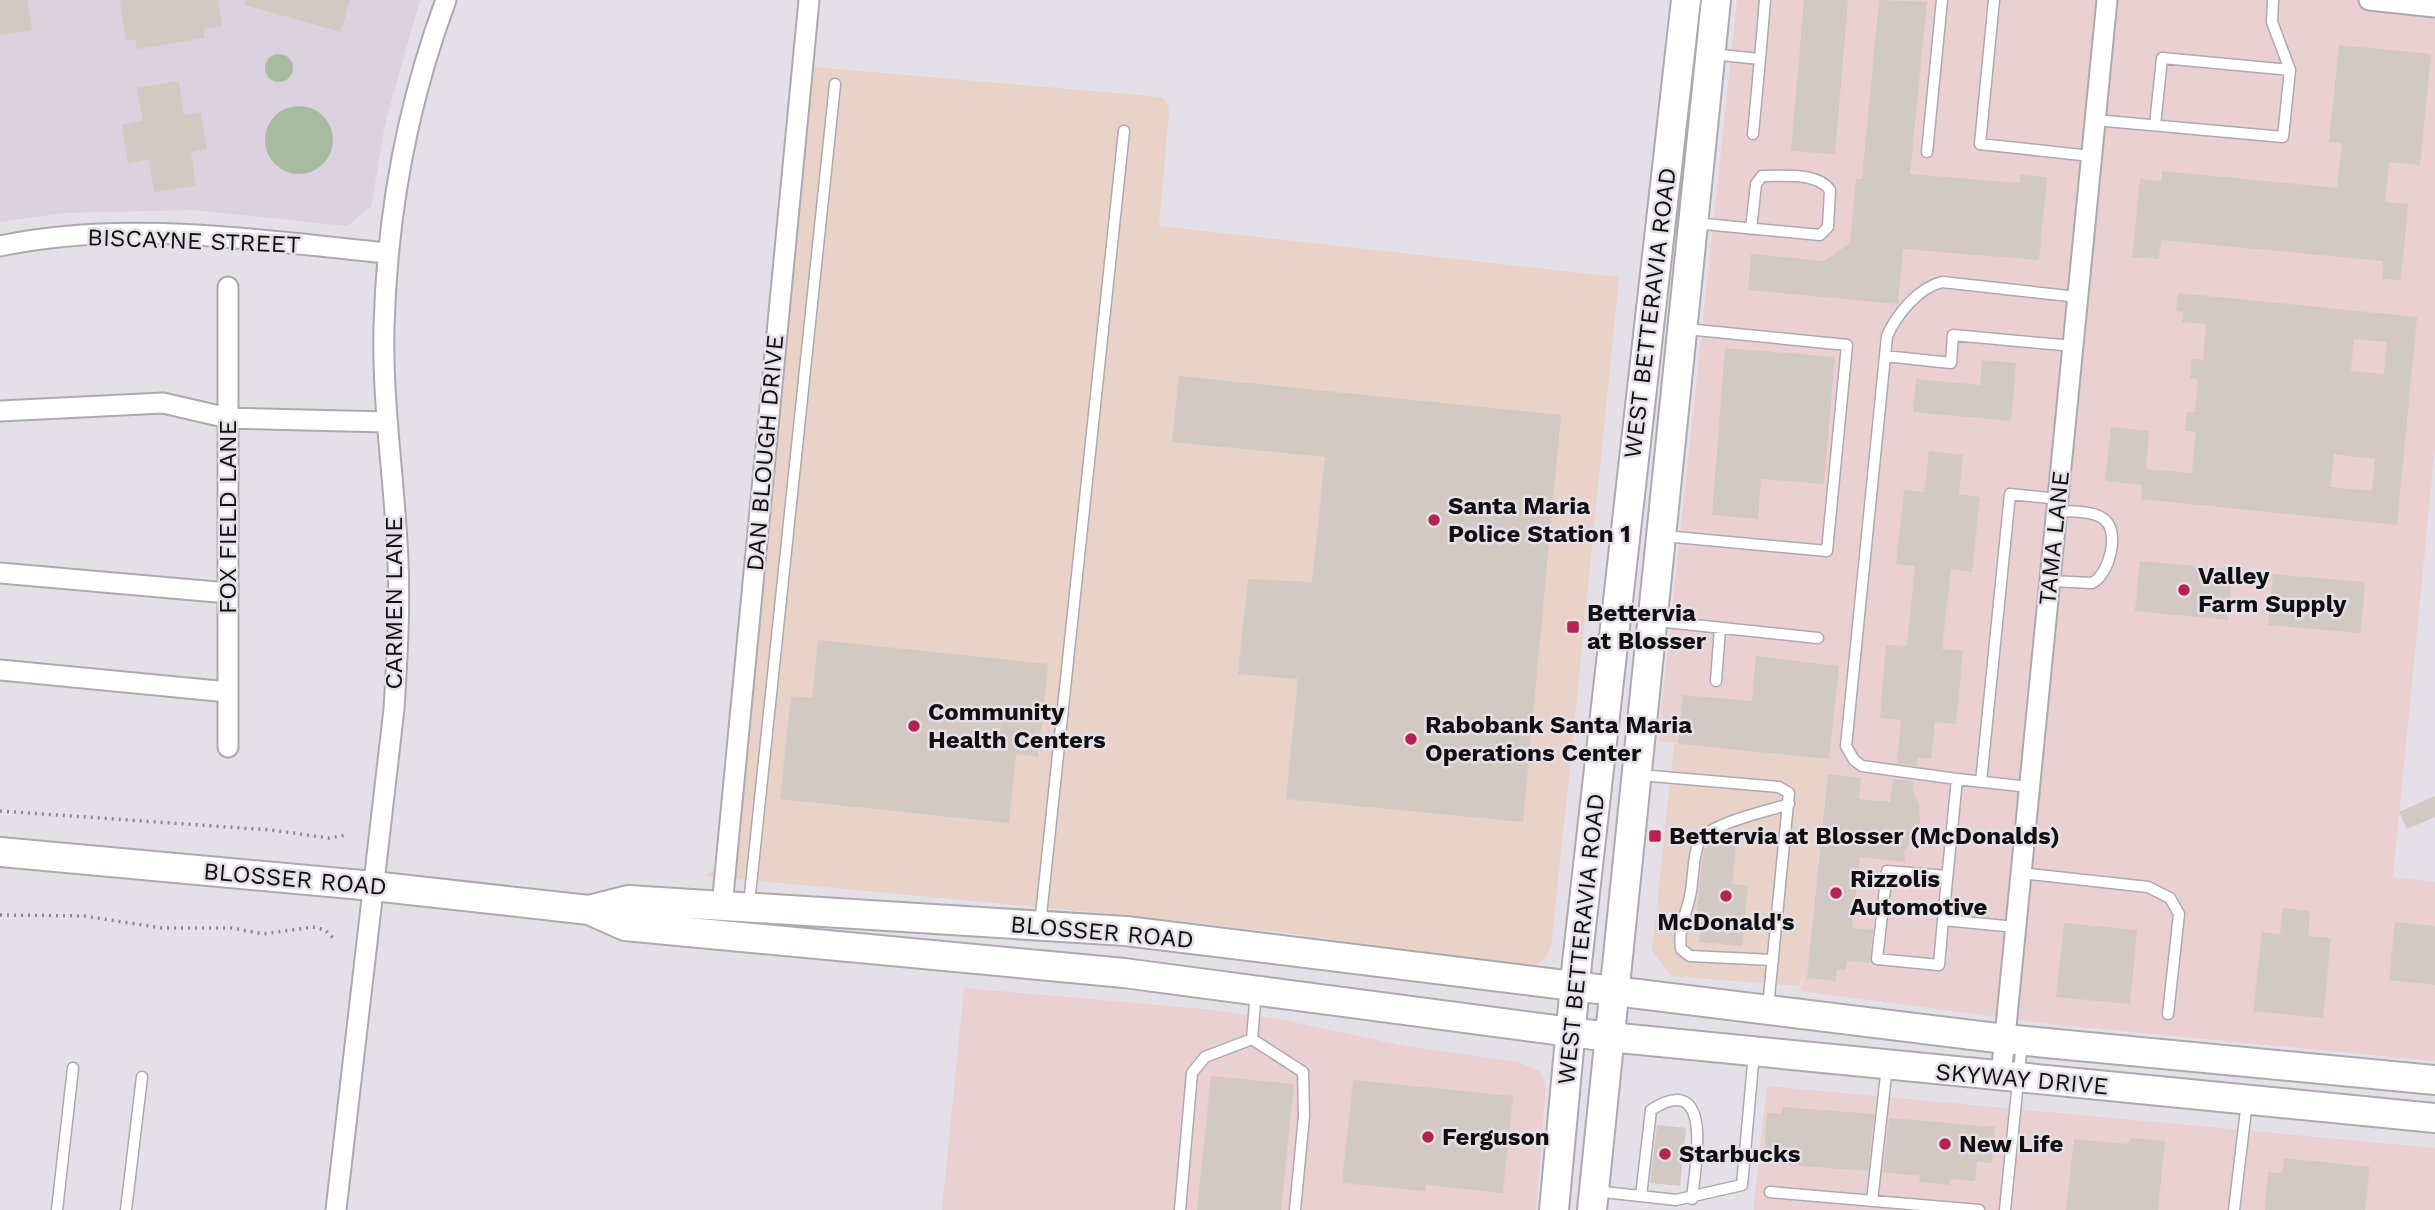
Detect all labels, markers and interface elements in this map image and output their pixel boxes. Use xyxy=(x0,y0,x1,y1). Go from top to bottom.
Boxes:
street label: WEST BETTERAVIA ROAD xyxy=(1618,166,1682,460)
street label: BISCAYNE STREET xyxy=(87,223,301,259)
street label: DAN BLOUGH DRIVE xyxy=(741,334,789,572)
street label: FOX FIELD LANE xyxy=(214,420,242,614)
street label: TAMA LANE xyxy=(2033,469,2075,607)
place label: Santa Maria Police Station 1 xyxy=(1448,492,1631,548)
marker: Santa Maria Police Station 1 xyxy=(1426,512,1442,528)
street label: CARMEN LANE xyxy=(380,517,408,690)
place label: Valley Farm Supply xyxy=(2198,562,2347,618)
marker: Valley Farm Supply xyxy=(2176,582,2192,598)
place label: Bettervia at Blosser xyxy=(1587,599,1707,655)
marker: Bettervia at Blosser xyxy=(1565,619,1581,635)
place label: Community Health Centers xyxy=(928,698,1106,754)
place label: Rabobank Santa Maria Operations Center xyxy=(1425,711,1692,767)
marker: Community Health Centers xyxy=(906,718,922,734)
marker: Rabobank Santa Maria Operations Center xyxy=(1403,731,1419,747)
street label: WEST BETTERAVIA ROAD xyxy=(1552,792,1610,1086)
place label: Bettervia at Blosser (McDonalds) xyxy=(1669,822,2060,850)
marker: Bettervia at Blosser (McDonalds) xyxy=(1647,828,1663,844)
street label: BLOSSER ROAD xyxy=(202,857,388,901)
place label: Rizzolis Automotive xyxy=(1850,865,1987,921)
marker: Rizzolis Automotive xyxy=(1828,885,1844,901)
marker: McDonald's xyxy=(1718,888,1734,904)
place label: McDonald's xyxy=(1657,908,1795,936)
street label: BLOSSER ROAD xyxy=(1009,910,1195,954)
street label: SKYWAY DRIVE xyxy=(1934,1057,2110,1101)
place label: Ferguson xyxy=(1442,1123,1550,1151)
marker: Ferguson xyxy=(1420,1129,1436,1145)
place label: New Life xyxy=(1959,1130,2063,1158)
marker: New Life xyxy=(1937,1136,1953,1152)
place label: Starbucks xyxy=(1679,1140,1801,1168)
marker: Starbucks xyxy=(1657,1146,1673,1162)

